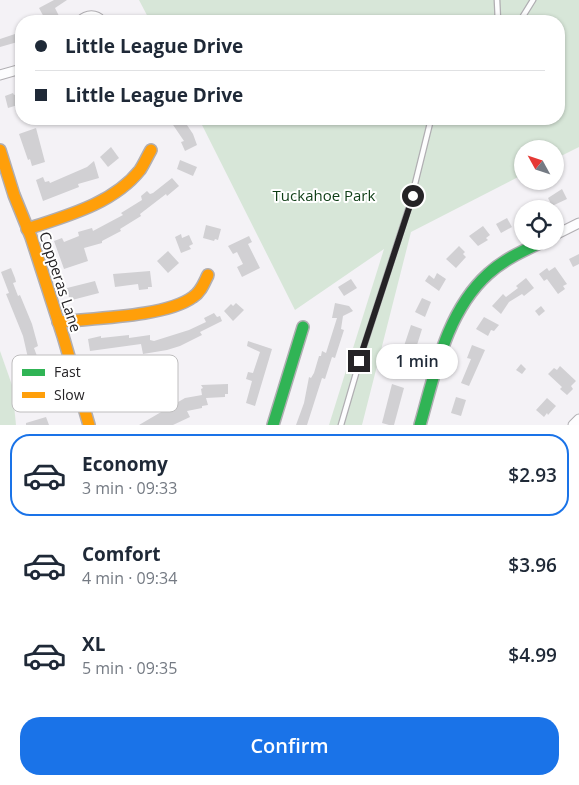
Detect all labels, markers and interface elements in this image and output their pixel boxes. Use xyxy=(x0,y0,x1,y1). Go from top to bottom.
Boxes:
text: Little League Drive xyxy=(65,33,243,59)
text: Little League Drive xyxy=(65,82,243,108)
north arrow xyxy=(514,140,564,190)
map controls xyxy=(514,140,564,250)
park label: Tuckahoe Park xyxy=(273,185,376,205)
route start xyxy=(402,185,424,207)
button: locate xyxy=(514,200,564,250)
street label: Copperas Lane xyxy=(35,229,87,334)
callout: 1 min xyxy=(376,344,459,378)
route end xyxy=(348,350,370,372)
text: 1 min xyxy=(395,350,439,372)
legend xyxy=(12,355,178,412)
text: Fast xyxy=(54,362,81,381)
text: Slow xyxy=(54,385,85,404)
text: Economy xyxy=(82,451,168,477)
icon: car xyxy=(22,453,67,498)
text: $2.93 xyxy=(508,462,557,488)
text: 3 min · 09:33 xyxy=(82,477,177,499)
text: Comfort xyxy=(82,541,161,567)
icon: car xyxy=(22,543,67,588)
text: $3.96 xyxy=(508,552,557,578)
text: 4 min · 09:34 xyxy=(82,567,177,589)
text: XL xyxy=(82,631,105,657)
icon: car xyxy=(22,633,67,678)
text: $4.99 xyxy=(508,642,557,668)
text: 5 min · 09:35 xyxy=(82,657,177,679)
button: Confirm xyxy=(20,717,559,775)

